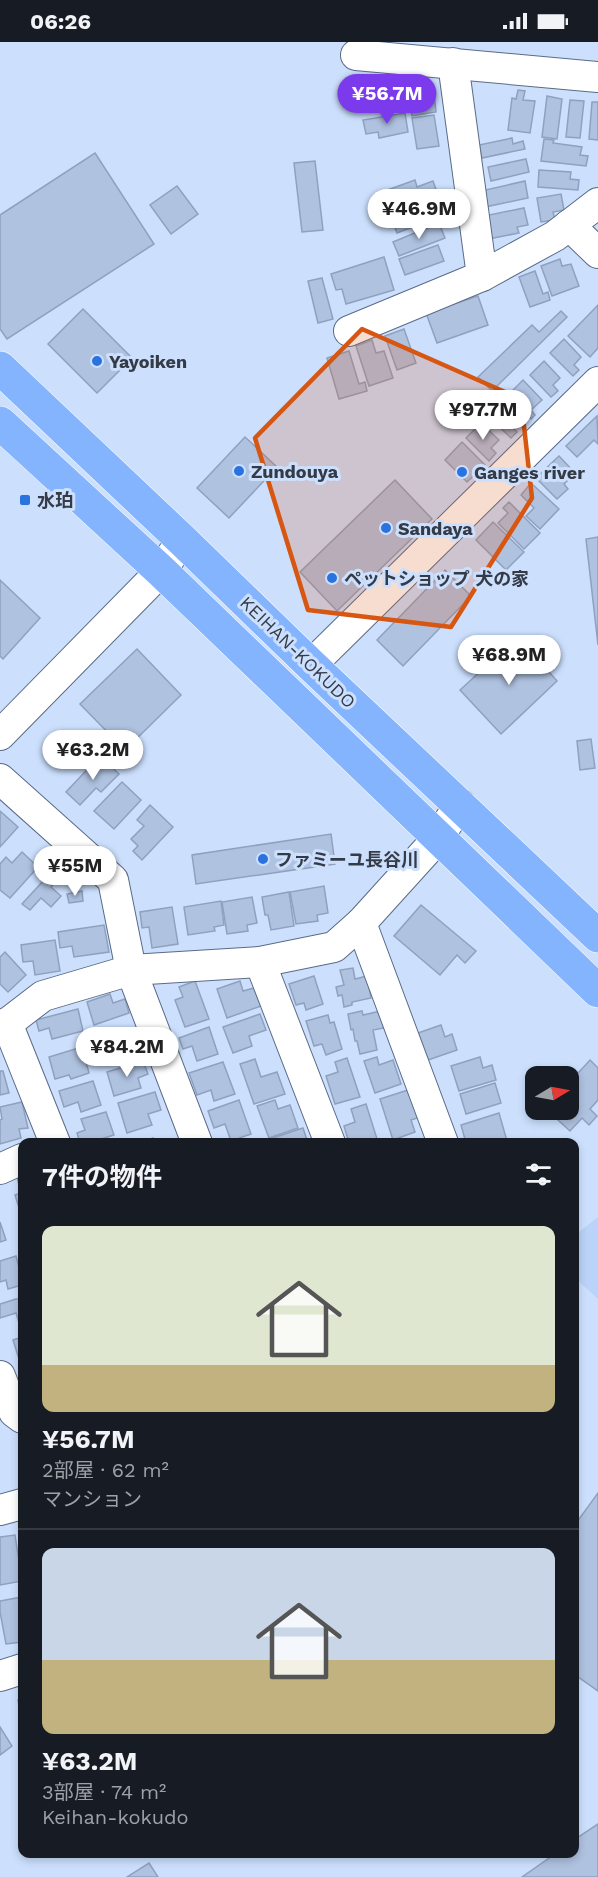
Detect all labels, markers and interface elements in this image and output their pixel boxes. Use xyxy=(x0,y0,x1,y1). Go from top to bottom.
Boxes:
text: 06:26 xyxy=(30,9,91,34)
pin: ¥56.7M xyxy=(338,74,436,125)
text: ¥56.7M xyxy=(351,81,423,105)
pin: ¥46.9M xyxy=(370,189,468,240)
text: ¥46.9M xyxy=(382,196,456,220)
place label: Yayoiken xyxy=(109,351,187,372)
marker: Yayoiken xyxy=(90,354,104,368)
pin: ¥97.7M xyxy=(434,390,532,441)
text: ¥97.7M xyxy=(449,397,517,421)
place label: Zundouya xyxy=(251,461,339,482)
place label: Ganges river xyxy=(474,462,585,483)
marker: Zundouya xyxy=(232,464,246,478)
marker: Ganges river xyxy=(455,465,469,479)
place label: 水珀 xyxy=(37,490,73,511)
marker: 水珀 xyxy=(18,493,32,507)
place label: Sandaya xyxy=(398,518,473,539)
marker: Sandaya xyxy=(379,521,393,535)
place label: ペットショップ 犬の家 xyxy=(344,568,529,589)
marker: ペットショップ 犬の家 xyxy=(325,571,339,585)
street label: KEIHAN-KOKUDO xyxy=(236,592,360,712)
pin: ¥68.9M xyxy=(460,635,558,686)
text: ¥68.9M xyxy=(472,642,546,666)
pin: ¥63.2M xyxy=(44,730,142,781)
text: ¥63.2M xyxy=(56,737,130,761)
pin: ¥55M xyxy=(39,846,111,897)
place label: ファミーユ長谷川 xyxy=(275,849,419,870)
marker: ファミーユ長谷川 xyxy=(256,852,270,866)
text: ¥55M xyxy=(48,853,102,877)
pin: ¥84.2M xyxy=(78,1027,176,1078)
text: ¥84.2M xyxy=(90,1034,164,1058)
north arrow xyxy=(525,1066,579,1120)
map controls xyxy=(525,1066,579,1120)
icon: filters xyxy=(522,1158,555,1191)
text: 7件の物件 xyxy=(42,1162,162,1192)
icon: home xyxy=(245,1265,353,1373)
text: ¥56.7M xyxy=(42,1424,135,1454)
text: 2部屋 · 62 m² xyxy=(42,1458,169,1482)
text: マンション xyxy=(42,1487,142,1511)
icon: home xyxy=(245,1587,353,1695)
text: ¥63.2M xyxy=(42,1746,137,1776)
text: 3部屋 · 74 m² xyxy=(42,1780,166,1804)
text: Keihan-kokudo xyxy=(42,1805,189,1829)

